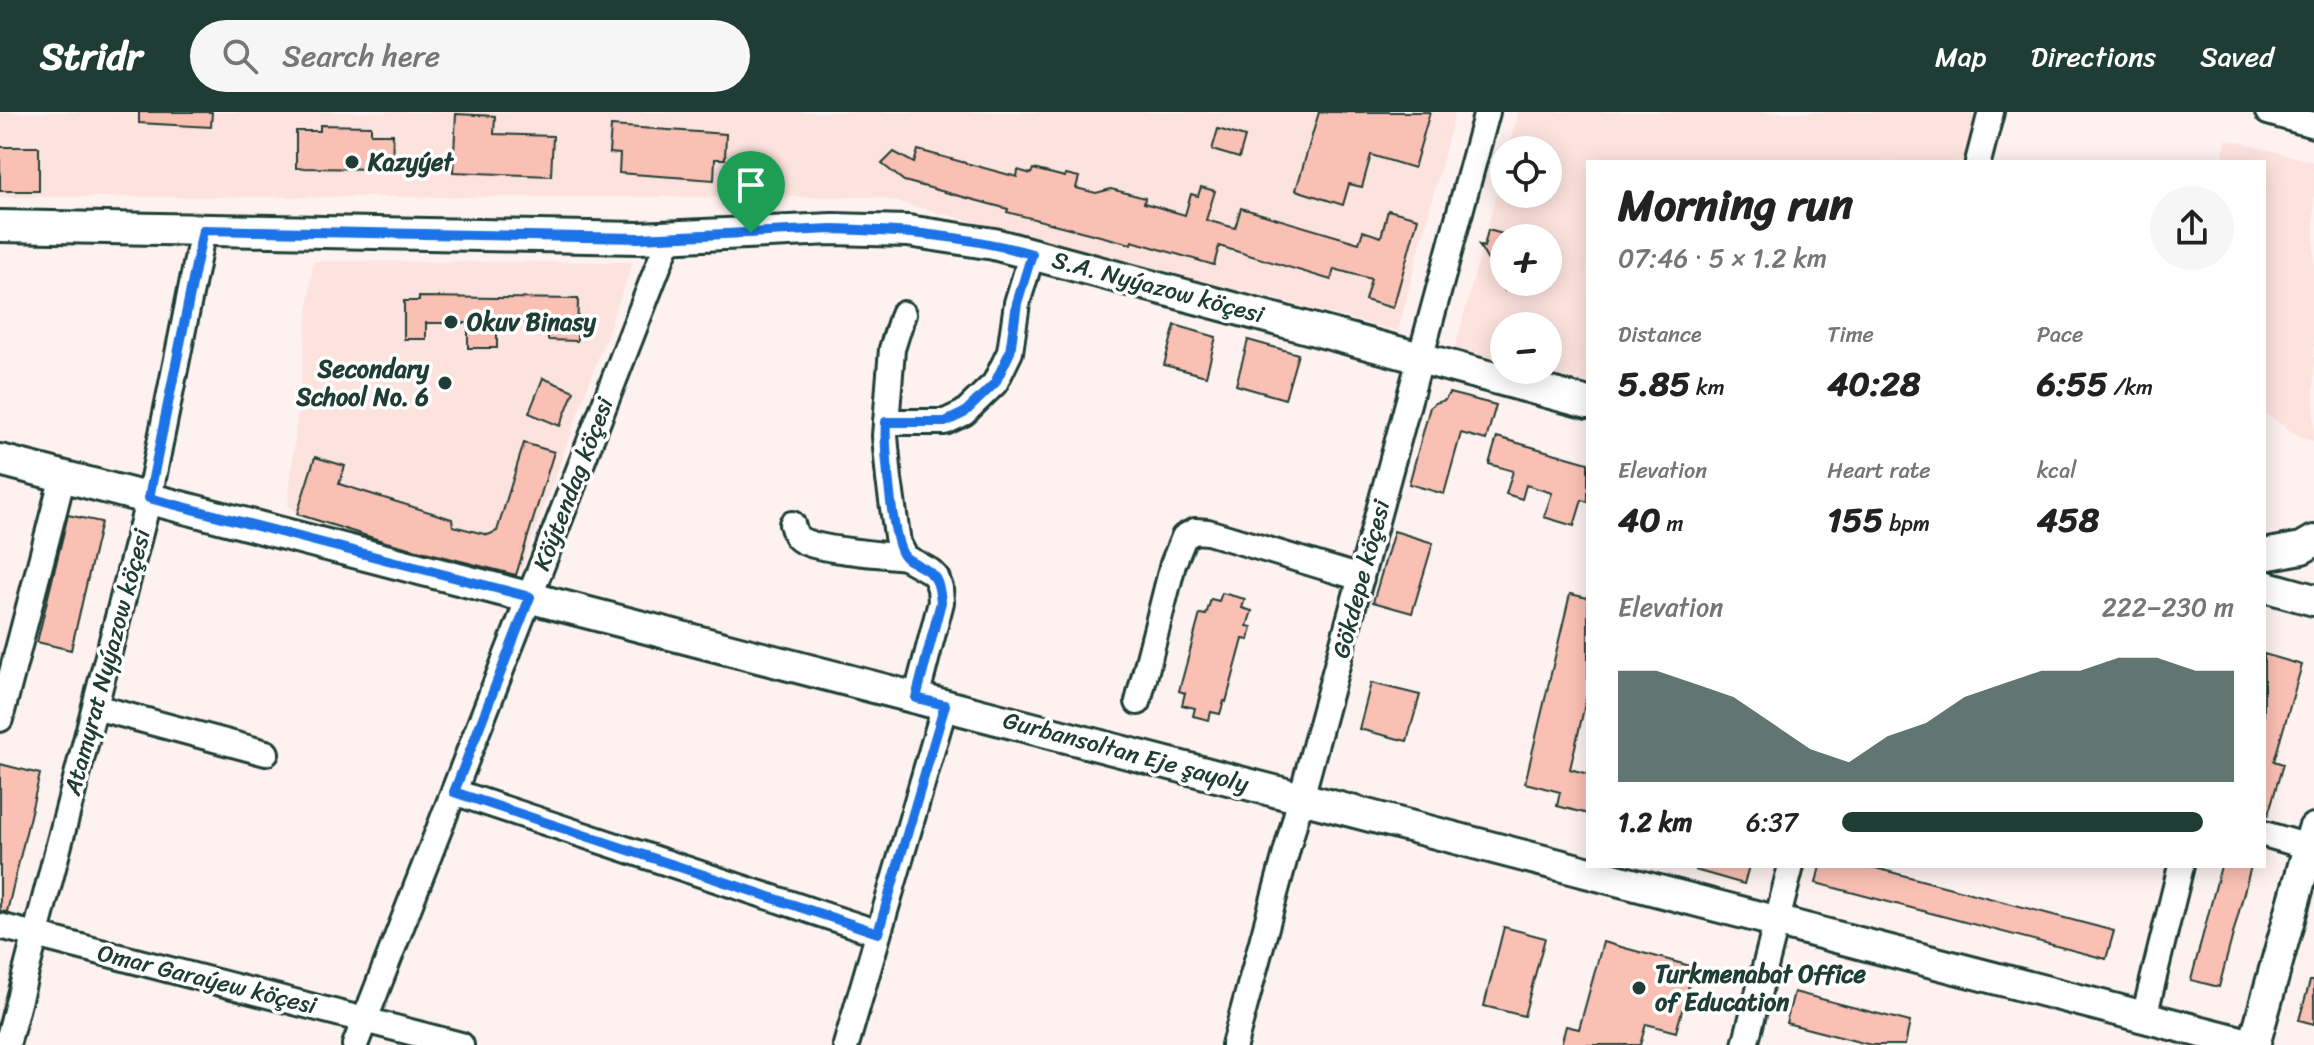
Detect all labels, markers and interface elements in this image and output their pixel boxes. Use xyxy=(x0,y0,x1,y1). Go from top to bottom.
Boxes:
search box xyxy=(190,20,750,92)
text: Stridr xyxy=(40,23,142,90)
text: Search here xyxy=(282,29,440,83)
text: Map xyxy=(1935,32,1987,81)
text: Directions xyxy=(2031,32,2156,81)
text: Saved xyxy=(2200,32,2274,81)
icon: search xyxy=(218,34,262,78)
map controls xyxy=(1490,136,1562,384)
button: locate xyxy=(1490,136,1562,208)
place label: Kazyýet xyxy=(367,141,454,183)
pin xyxy=(717,151,785,233)
marker: Kazyýet xyxy=(343,153,361,171)
icon: arrive xyxy=(729,163,773,207)
text: Morning run xyxy=(1618,166,1853,244)
button: share xyxy=(2150,186,2234,270)
button: + xyxy=(1490,224,1562,296)
text: 07:46 · 5 × 1.2 km xyxy=(1618,235,1827,281)
street label: S.A. Nyýazow köçesi xyxy=(1047,239,1270,336)
place label: Okuv Binasy xyxy=(467,301,596,343)
button: − xyxy=(1490,312,1562,384)
marker: Okuv Binasy xyxy=(442,313,460,331)
text: Distance xyxy=(1618,315,1702,354)
text: Time xyxy=(1827,315,1874,354)
text: Pace xyxy=(2037,315,2083,354)
place label: Secondary School No. 6 xyxy=(295,348,430,418)
text: 5.85 xyxy=(1618,354,1690,414)
text: 40:28 xyxy=(1827,354,1920,414)
text: 6:55 xyxy=(2037,354,2108,414)
text: km xyxy=(1690,368,1725,407)
text: /km xyxy=(2108,368,2153,407)
marker: Secondary School No. 6 xyxy=(436,374,454,392)
street label: Köýtendag köçesi xyxy=(521,390,626,577)
text: Elevation xyxy=(1618,451,1707,490)
text: Heart rate xyxy=(1827,451,1931,490)
text: kcal xyxy=(2037,451,2077,490)
text: 40 xyxy=(1618,490,1661,550)
text: 155 xyxy=(1827,490,1883,550)
text: 458 xyxy=(2037,490,2099,550)
street label: Gökdepe köçesi xyxy=(1320,494,1403,663)
text: m xyxy=(1661,504,1683,543)
text: bpm xyxy=(1883,504,1930,543)
street label: Atamyrat Nyýazow köçesi xyxy=(51,524,163,801)
text: Elevation xyxy=(1618,584,1723,630)
text: 222–230 m xyxy=(2102,584,2234,630)
street label: Gurbansoltan Eje şayoly xyxy=(998,699,1254,805)
text: 1.2 km xyxy=(1618,799,1693,845)
text: 6:37 xyxy=(1746,799,1798,845)
street label: Omar Garaýew köçesi xyxy=(93,931,321,1027)
place label: Turkmenabat Office of Education xyxy=(1655,953,1867,1023)
marker: Turkmenabat Office of Education xyxy=(1630,979,1648,997)

